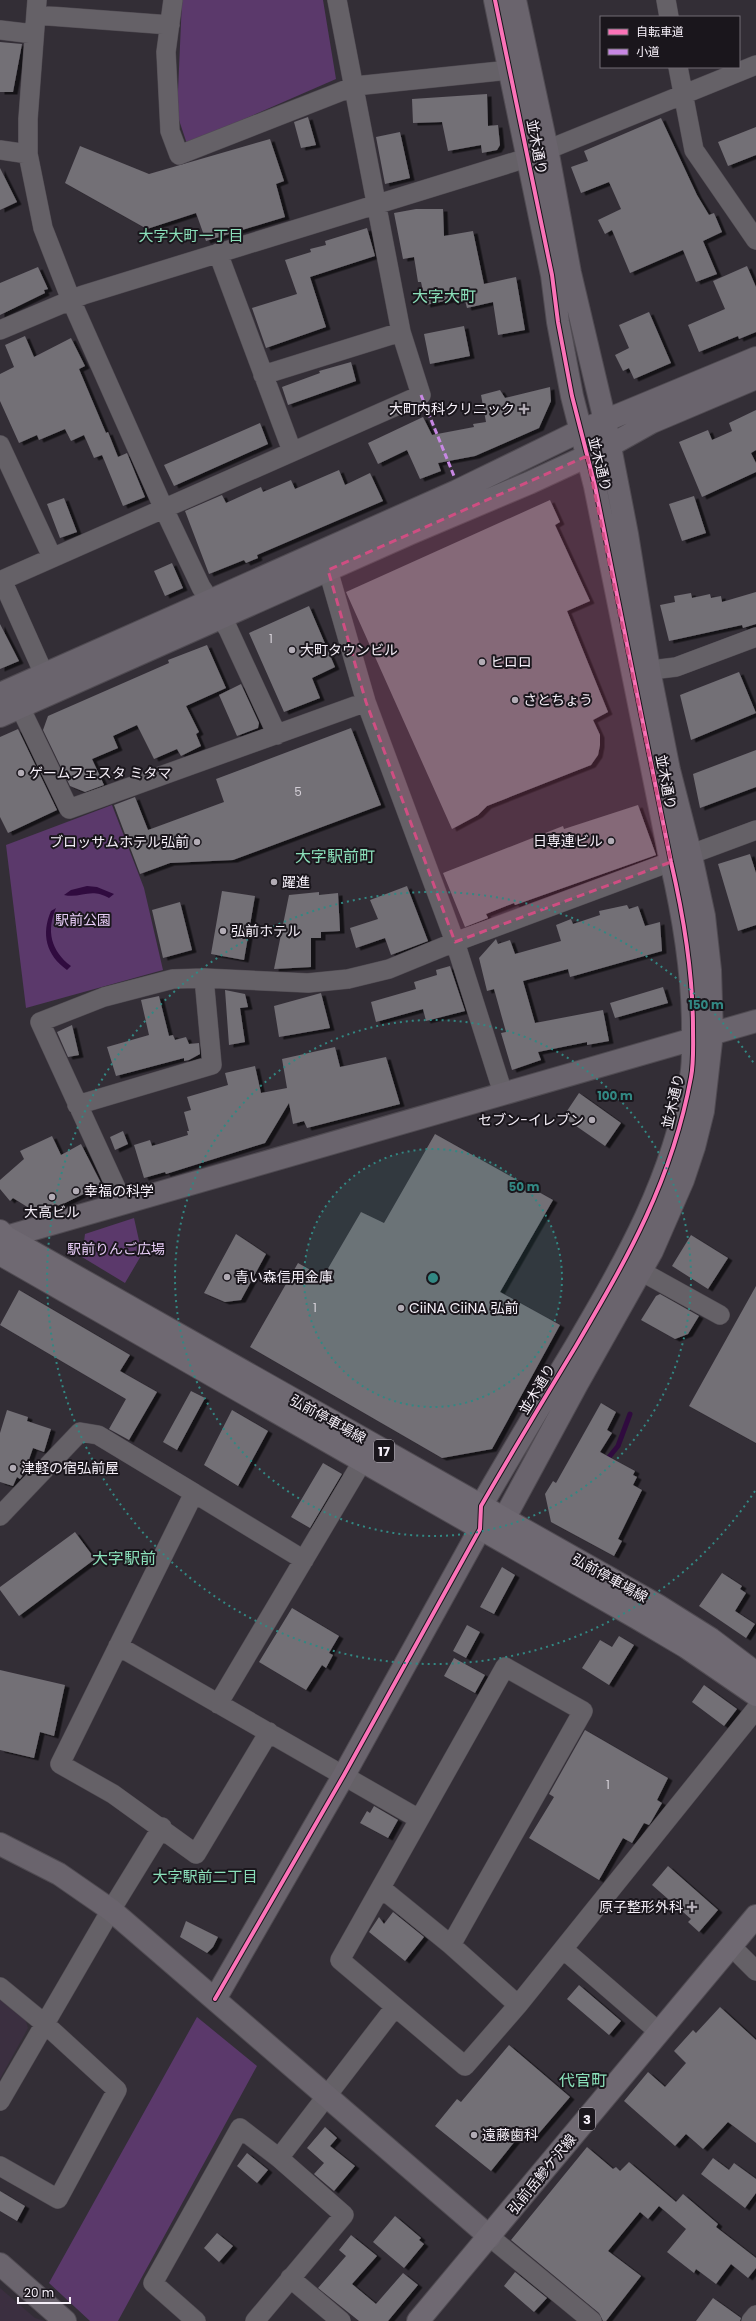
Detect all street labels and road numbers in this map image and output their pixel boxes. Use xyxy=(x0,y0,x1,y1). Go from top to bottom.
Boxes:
street label: 並木通り xyxy=(522,118,552,176)
street label: 並木通り xyxy=(584,434,616,494)
street label: 並木通り xyxy=(651,753,681,811)
street label: 並木通り xyxy=(657,1071,689,1131)
street label: 並木通り xyxy=(514,1360,560,1418)
street label: 弘前停車場線 xyxy=(286,1390,370,1448)
road number: 17 xyxy=(374,1440,394,1462)
street label: 弘前停車場線 xyxy=(568,1549,652,1607)
road number: 3 xyxy=(579,2108,595,2130)
street label: 弘前岳鰺ケ沢線 xyxy=(503,2130,581,2218)

